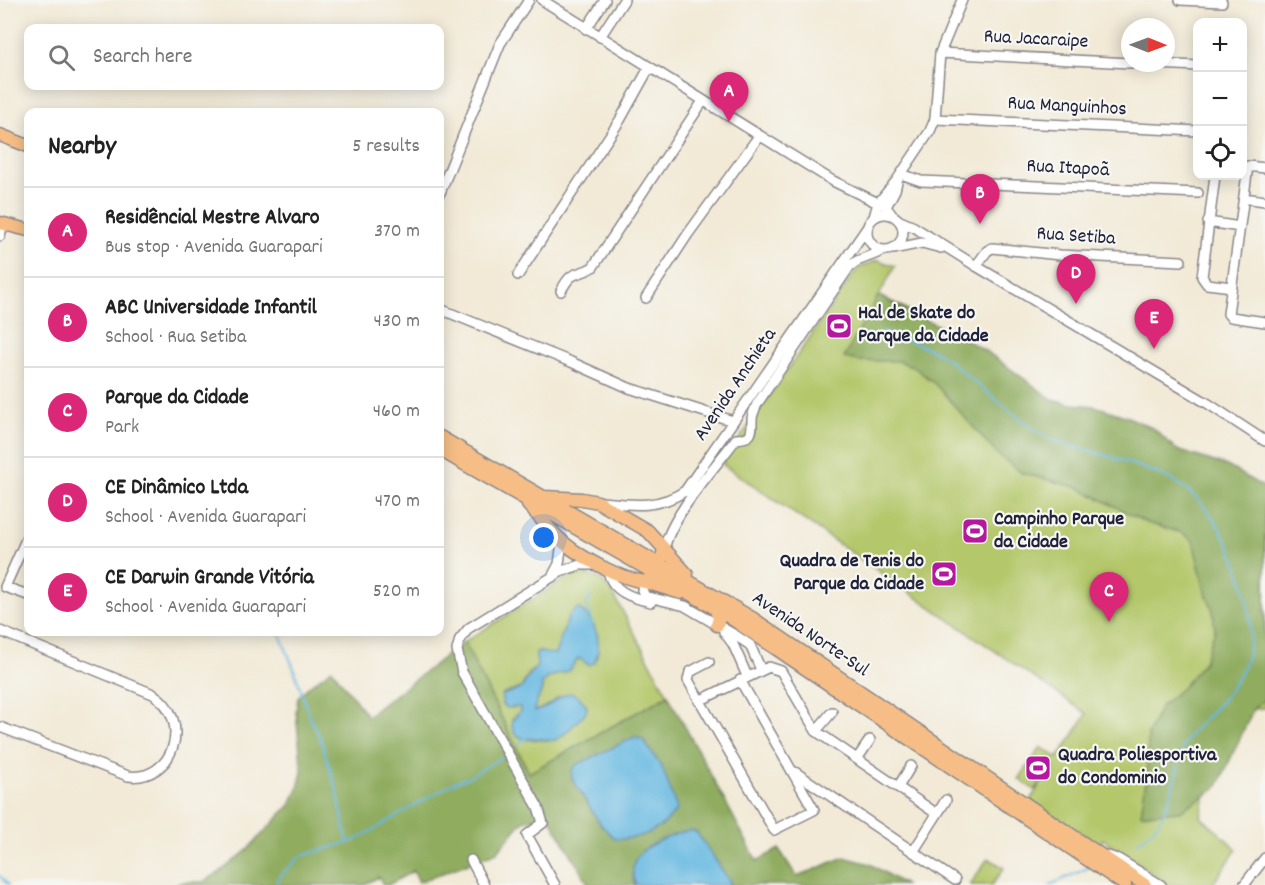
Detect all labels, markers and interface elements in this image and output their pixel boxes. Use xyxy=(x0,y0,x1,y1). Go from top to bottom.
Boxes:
north arrow xyxy=(1121,18,1175,72)
map controls xyxy=(1193,18,1247,180)
button: + xyxy=(1193,18,1247,72)
street label: Rua Jacaraipe xyxy=(983,23,1089,57)
search box xyxy=(24,24,444,90)
icon: search xyxy=(45,41,78,74)
text: Search here xyxy=(93,42,192,73)
pin: A xyxy=(710,72,748,122)
button: − xyxy=(1193,72,1247,126)
street label: Rua Manguinhos xyxy=(1007,90,1127,124)
button: locate xyxy=(1193,126,1247,180)
text: Nearby xyxy=(48,129,116,166)
text: 5 results xyxy=(352,133,420,161)
street label: Rua Itapoã xyxy=(1026,153,1110,185)
pin: B xyxy=(960,174,1000,224)
text: Residêncial Mestre Alvaro xyxy=(105,203,320,234)
text: A xyxy=(62,218,73,246)
text: 370 m xyxy=(374,218,420,246)
street label: Rua Setiba xyxy=(1036,220,1117,254)
text: Bus stop · Avenida Guarapari xyxy=(105,234,323,262)
pin: D xyxy=(1056,254,1096,304)
text: ABC Universidade Infantil xyxy=(105,293,317,324)
place label: Hal de Skate do Parque da Cidade xyxy=(858,300,989,351)
pin: E xyxy=(1134,300,1174,349)
text: B xyxy=(63,308,72,336)
text: 430 m xyxy=(374,308,420,336)
sports icon: Hal de Skate do Parque da Cidade xyxy=(824,311,854,341)
street label: Avenida Anchieta xyxy=(688,322,785,447)
text: School · Rua Setiba xyxy=(105,324,246,352)
text: Parque da Cidade xyxy=(105,383,249,414)
text: C xyxy=(63,398,72,426)
text: 460 m xyxy=(373,398,420,426)
text: Park xyxy=(105,414,139,442)
text: CE Dinâmico Ltda xyxy=(105,473,248,504)
text: D xyxy=(62,488,73,516)
text: 470 m xyxy=(375,488,420,516)
text: School · Avenida Guarapari xyxy=(105,504,306,532)
place label: Campinho Parque da Cidade xyxy=(994,506,1124,557)
sports icon: Campinho Parque da Cidade xyxy=(960,516,990,546)
your location xyxy=(529,523,558,552)
place label: Quadra de Tenis do Parque da Cidade xyxy=(780,548,924,599)
sports icon: Quadra de Tenis do Parque da Cidade xyxy=(929,559,959,589)
text: CE Darwin Grande Vitória xyxy=(105,563,314,594)
pin: C xyxy=(1090,572,1128,622)
text: E xyxy=(63,578,72,606)
text: 520 m xyxy=(373,578,420,606)
street label: Avenida Norte-Sul xyxy=(746,585,874,685)
text: School · Avenida Guarapari xyxy=(105,594,306,622)
place label: Quadra Poliesportiva do Condominio xyxy=(1058,742,1217,793)
sports icon: Quadra Poliesportiva do Condominio xyxy=(1023,753,1053,783)

